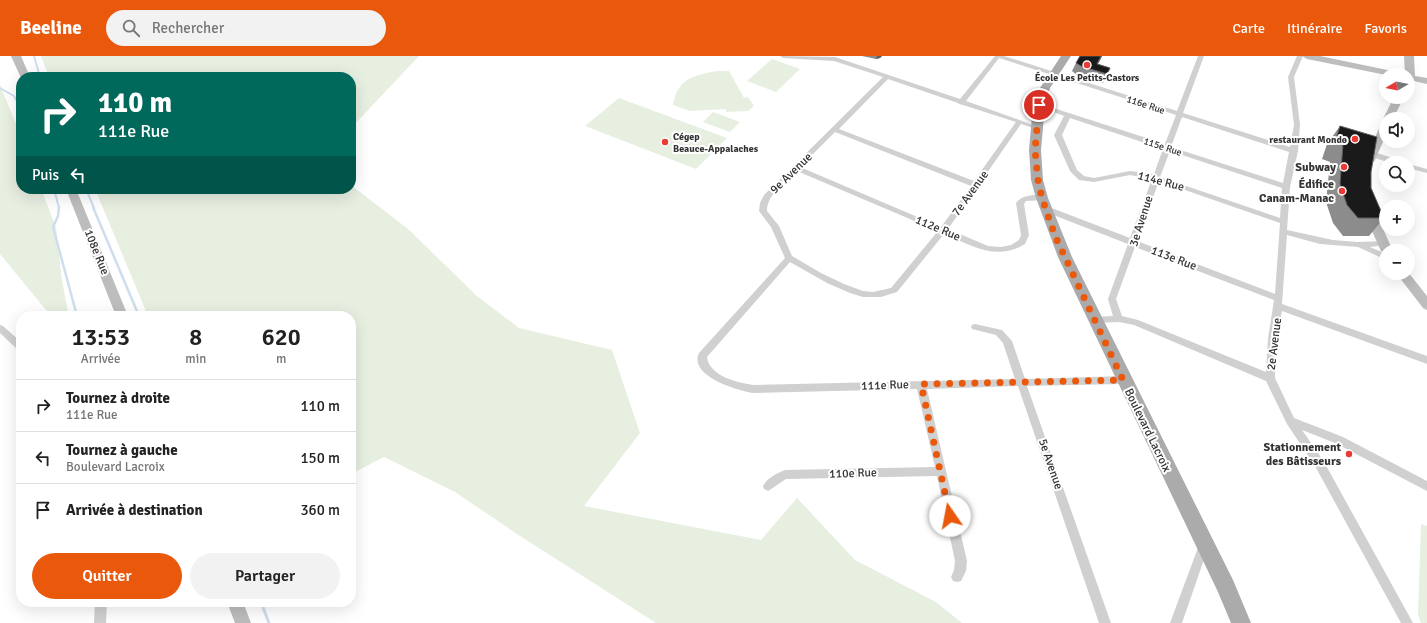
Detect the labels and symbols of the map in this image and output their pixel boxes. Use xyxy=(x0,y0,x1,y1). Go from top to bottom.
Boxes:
marker: École Les Petits-Castors xyxy=(1082,60,1092,70)
north arrow xyxy=(1379,68,1415,104)
place label: École Les Petits-Castors xyxy=(1035,71,1140,84)
pin xyxy=(1022,88,1056,122)
street label: 116e Rue xyxy=(1125,93,1166,117)
place label: Cégep Beauce-Appalaches xyxy=(673,131,759,155)
place label: restaurant Mondo xyxy=(1269,134,1347,146)
marker: restaurant Mondo xyxy=(1350,134,1360,144)
street label: 115e Rue xyxy=(1142,135,1183,159)
marker: Cégep Beauce-Appalaches xyxy=(660,137,670,147)
street label: 9e Avenue xyxy=(767,150,816,197)
place label: Subway xyxy=(1295,160,1336,175)
marker: Subway xyxy=(1339,162,1349,172)
street label: 7e Avenue xyxy=(949,168,992,219)
street label: 114e Rue xyxy=(1136,168,1186,195)
place label: Édifice Canam-Manac xyxy=(1259,177,1334,206)
marker: Édifice Canam-Manac xyxy=(1337,186,1347,196)
street label: 3e Avenue xyxy=(1126,194,1157,249)
street label: 112e Rue xyxy=(913,212,963,245)
street label: 108e Rue xyxy=(81,227,112,277)
street label: 113e Rue xyxy=(1149,243,1199,274)
street label: 2e Avenue xyxy=(1264,317,1285,371)
street label: 111e Rue xyxy=(861,377,909,394)
street label: Boulevard Lacroix xyxy=(1121,386,1174,475)
street label: 5e Avenue xyxy=(1035,437,1066,492)
place label: Stationnement des Bâtisseurs xyxy=(1264,440,1342,469)
marker: Stationnement des Bâtisseurs xyxy=(1344,449,1354,459)
street label: 110e Rue xyxy=(829,465,877,482)
position arrow xyxy=(929,495,971,537)

